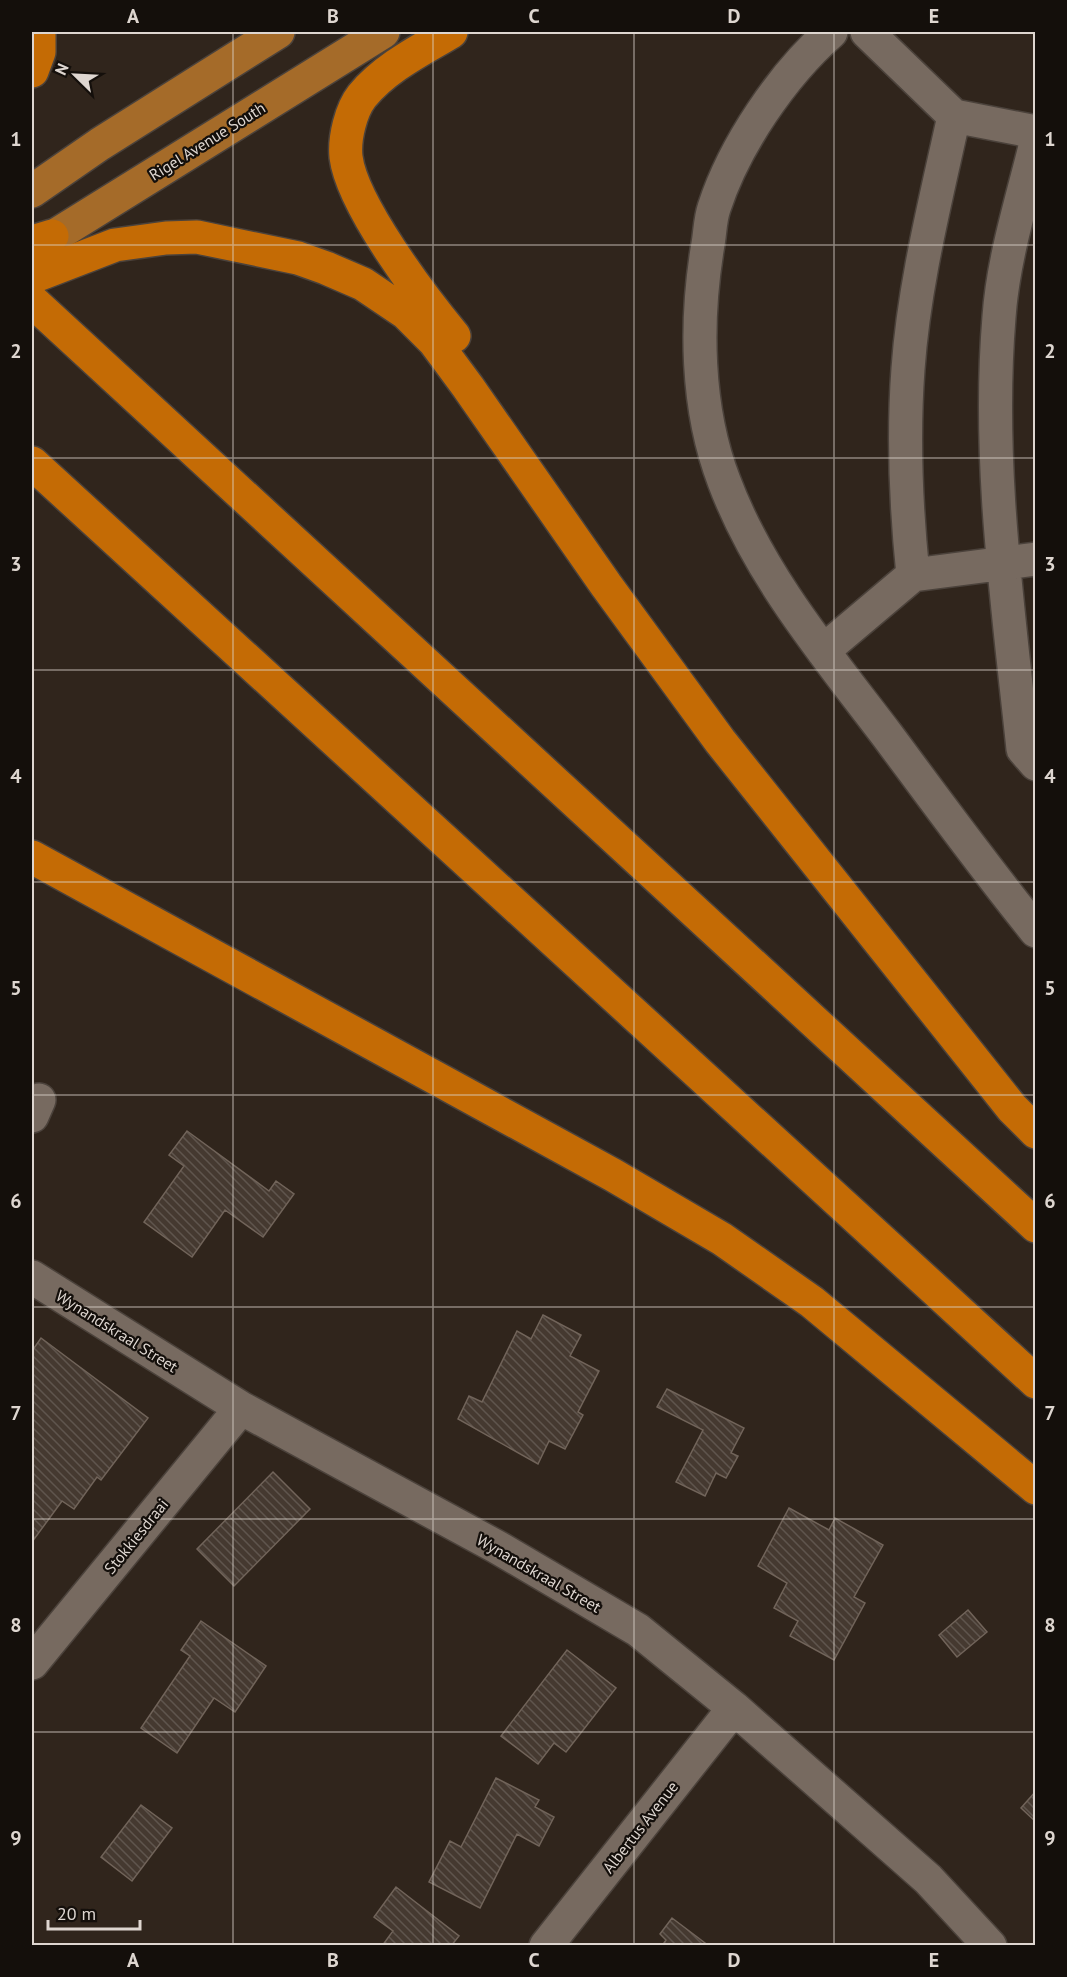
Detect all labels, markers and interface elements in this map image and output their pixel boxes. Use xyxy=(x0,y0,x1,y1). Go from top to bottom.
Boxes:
text: A xyxy=(127,3,140,29)
text: B xyxy=(327,3,339,29)
text: C xyxy=(528,3,540,29)
text: D xyxy=(728,3,741,29)
text: E xyxy=(929,3,939,29)
north arrow xyxy=(45,45,105,105)
text: N xyxy=(50,60,73,78)
street label: Rigel Avenue South xyxy=(145,97,269,185)
text: 1 xyxy=(10,126,22,152)
text: 1 xyxy=(1044,126,1056,152)
text: 2 xyxy=(10,338,22,364)
text: 2 xyxy=(1044,338,1056,364)
text: 3 xyxy=(10,551,22,577)
text: 3 xyxy=(1044,551,1056,577)
text: 4 xyxy=(10,763,22,789)
text: 4 xyxy=(1044,763,1056,789)
text: 5 xyxy=(10,975,22,1001)
text: 5 xyxy=(1044,975,1056,1001)
text: 6 xyxy=(10,1188,22,1214)
text: 6 xyxy=(1044,1188,1056,1214)
street label: Wynandskraal Street xyxy=(52,1285,182,1377)
text: 7 xyxy=(10,1400,22,1426)
text: 7 xyxy=(1044,1400,1056,1426)
street label: Stokkiesdraai xyxy=(100,1494,172,1578)
street label: Wynandskraal Street xyxy=(473,1529,605,1617)
text: 8 xyxy=(10,1612,22,1638)
text: 8 xyxy=(1044,1612,1056,1638)
street label: Albertus Avenue xyxy=(598,1777,682,1877)
text: 9 xyxy=(10,1825,22,1851)
text: 9 xyxy=(1044,1825,1056,1851)
scale bar xyxy=(48,1893,140,1931)
text: 20 m xyxy=(57,1902,96,1925)
text: A xyxy=(127,1947,140,1973)
text: B xyxy=(327,1947,339,1973)
text: C xyxy=(528,1947,540,1973)
text: D xyxy=(728,1947,741,1973)
text: E xyxy=(929,1947,939,1973)

